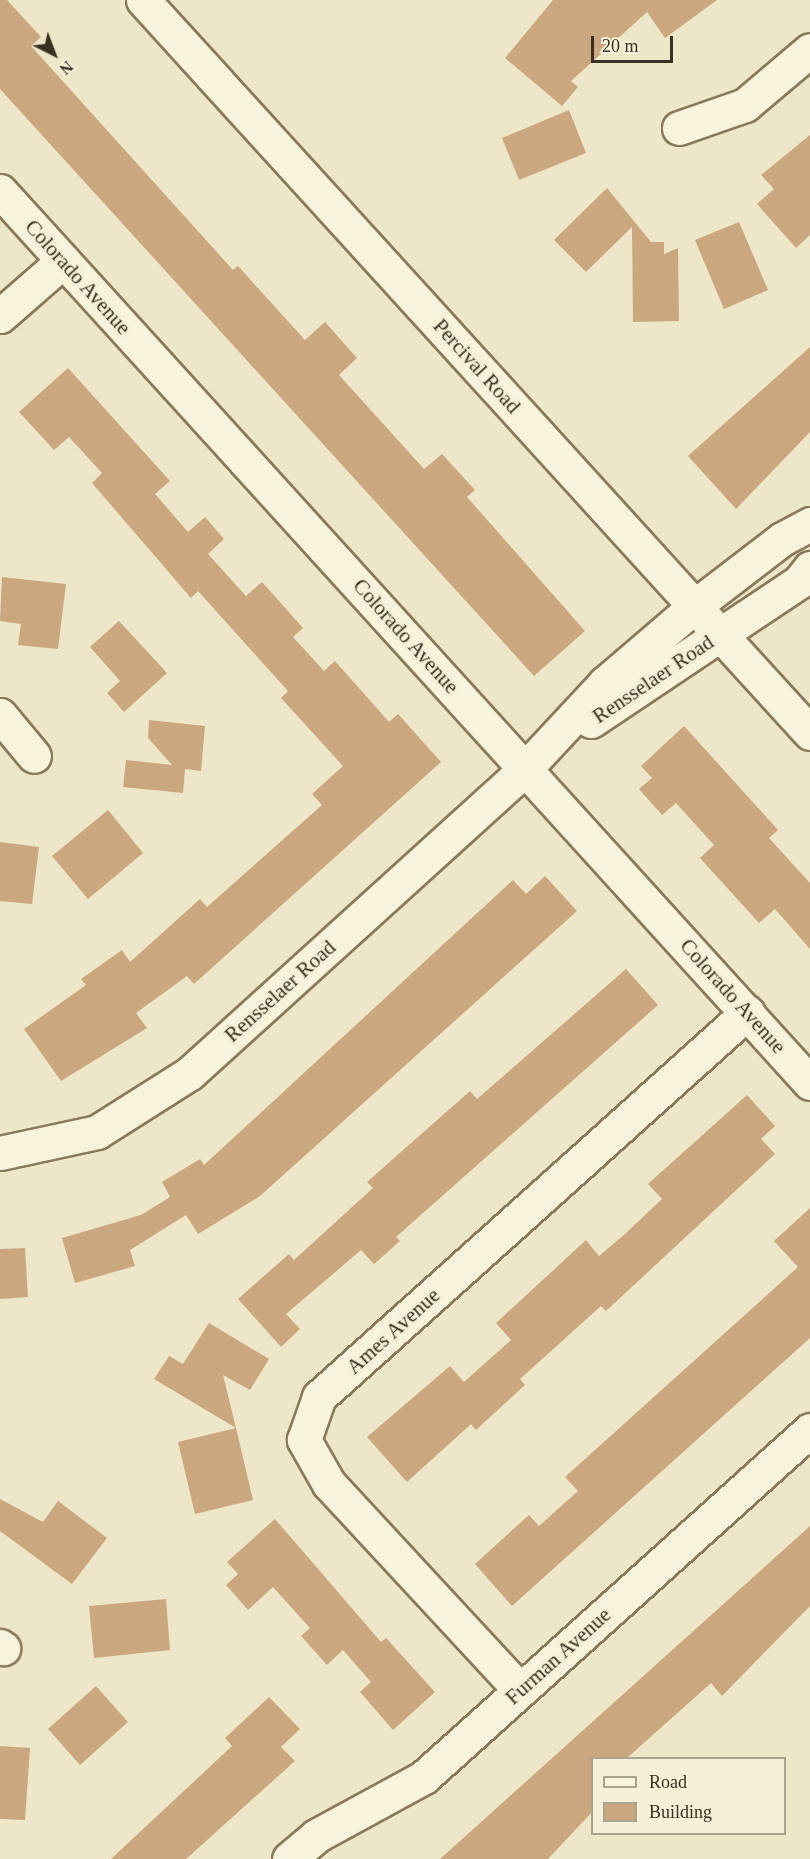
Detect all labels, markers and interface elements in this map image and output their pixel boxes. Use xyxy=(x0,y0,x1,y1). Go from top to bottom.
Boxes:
north arrow xyxy=(24,24,84,84)
scale bar xyxy=(594,24,676,62)
text: 20 m xyxy=(602,36,639,56)
text: N xyxy=(56,58,76,78)
street label: Colorado Avenue xyxy=(19,214,137,340)
street label: Percival Road xyxy=(428,314,526,418)
street label: Colorado Avenue xyxy=(347,573,465,699)
street label: Rensselaer Road xyxy=(588,629,718,729)
street label: Colorado Avenue xyxy=(674,933,792,1059)
street label: Rensselaer Road xyxy=(219,935,341,1047)
street label: Ames Avenue xyxy=(341,1282,445,1380)
street label: Furman Avenue xyxy=(500,1602,616,1710)
legend xyxy=(591,1757,786,1835)
text: Road xyxy=(649,1772,687,1792)
text: Building xyxy=(649,1802,712,1822)

